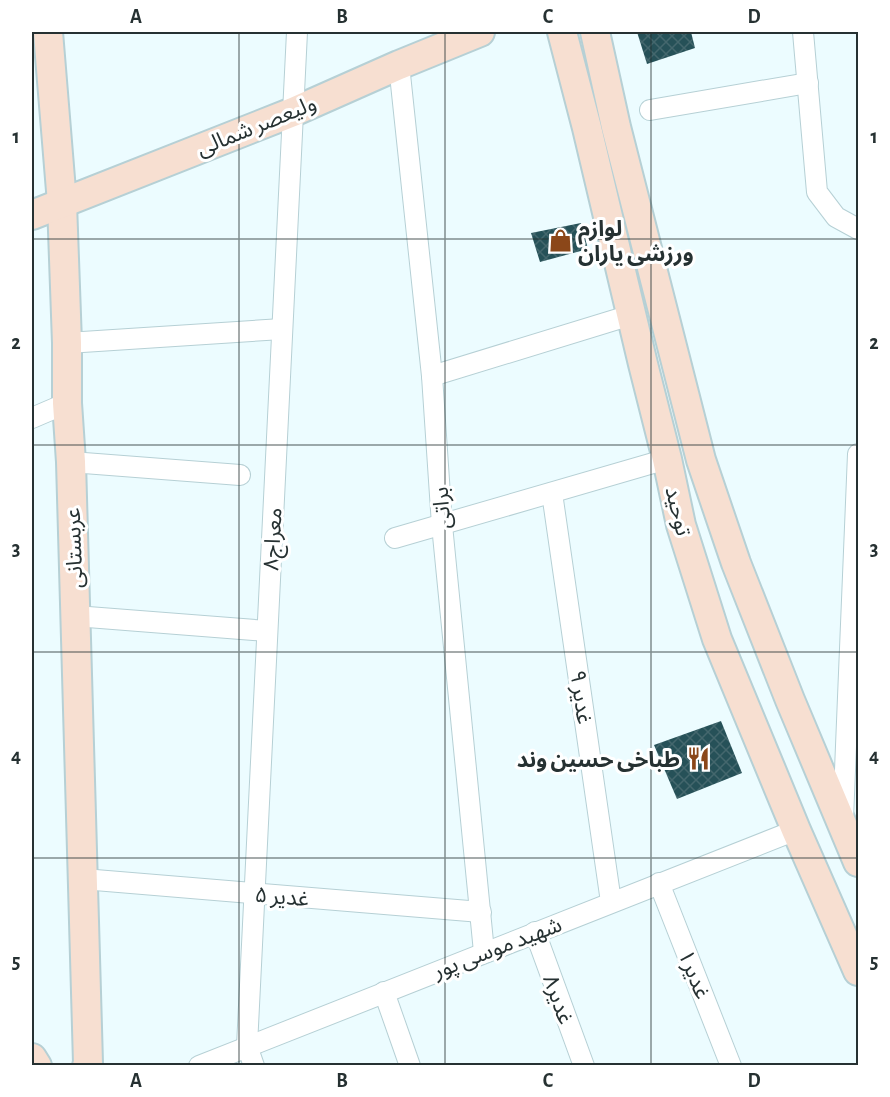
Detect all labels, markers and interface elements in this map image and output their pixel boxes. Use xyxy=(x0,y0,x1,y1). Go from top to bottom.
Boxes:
text: A xyxy=(130,7,142,27)
text: B xyxy=(336,7,348,27)
text: C xyxy=(543,7,554,27)
text: D xyxy=(747,7,761,27)
street label: ولیعصر شمالی xyxy=(194,92,320,161)
text: 1 xyxy=(12,127,20,147)
text: 1 xyxy=(870,127,878,147)
place label: لوازم ورزشی یاران xyxy=(578,218,694,267)
shop icon: لوازم ورزشی یاران xyxy=(547,228,573,254)
text: 2 xyxy=(11,333,21,353)
text: 2 xyxy=(869,333,879,353)
street label: توحید xyxy=(660,484,695,538)
street label: براتی xyxy=(430,486,455,530)
street label: عربستانی xyxy=(62,507,87,589)
street label: معراج۸ xyxy=(260,507,291,571)
text: 3 xyxy=(12,539,20,559)
text: 3 xyxy=(870,539,878,559)
street label: غدیر ۹ xyxy=(565,669,596,726)
text: 4 xyxy=(11,746,21,766)
restaurant icon: طباخی حسین وند xyxy=(685,746,711,772)
text: 4 xyxy=(869,746,879,766)
place label: طباخی حسین وند xyxy=(517,749,680,772)
street label: غدیر ۵ xyxy=(254,884,310,911)
street label: شهید موسی پور xyxy=(429,913,566,986)
street label: غدیر۱ xyxy=(673,947,714,1002)
text: 5 xyxy=(12,952,20,972)
text: 5 xyxy=(870,952,878,972)
street label: غدیر۸ xyxy=(538,972,577,1027)
text: A xyxy=(130,1071,142,1091)
text: B xyxy=(336,1071,348,1091)
text: C xyxy=(543,1071,554,1091)
text: D xyxy=(747,1071,761,1091)

